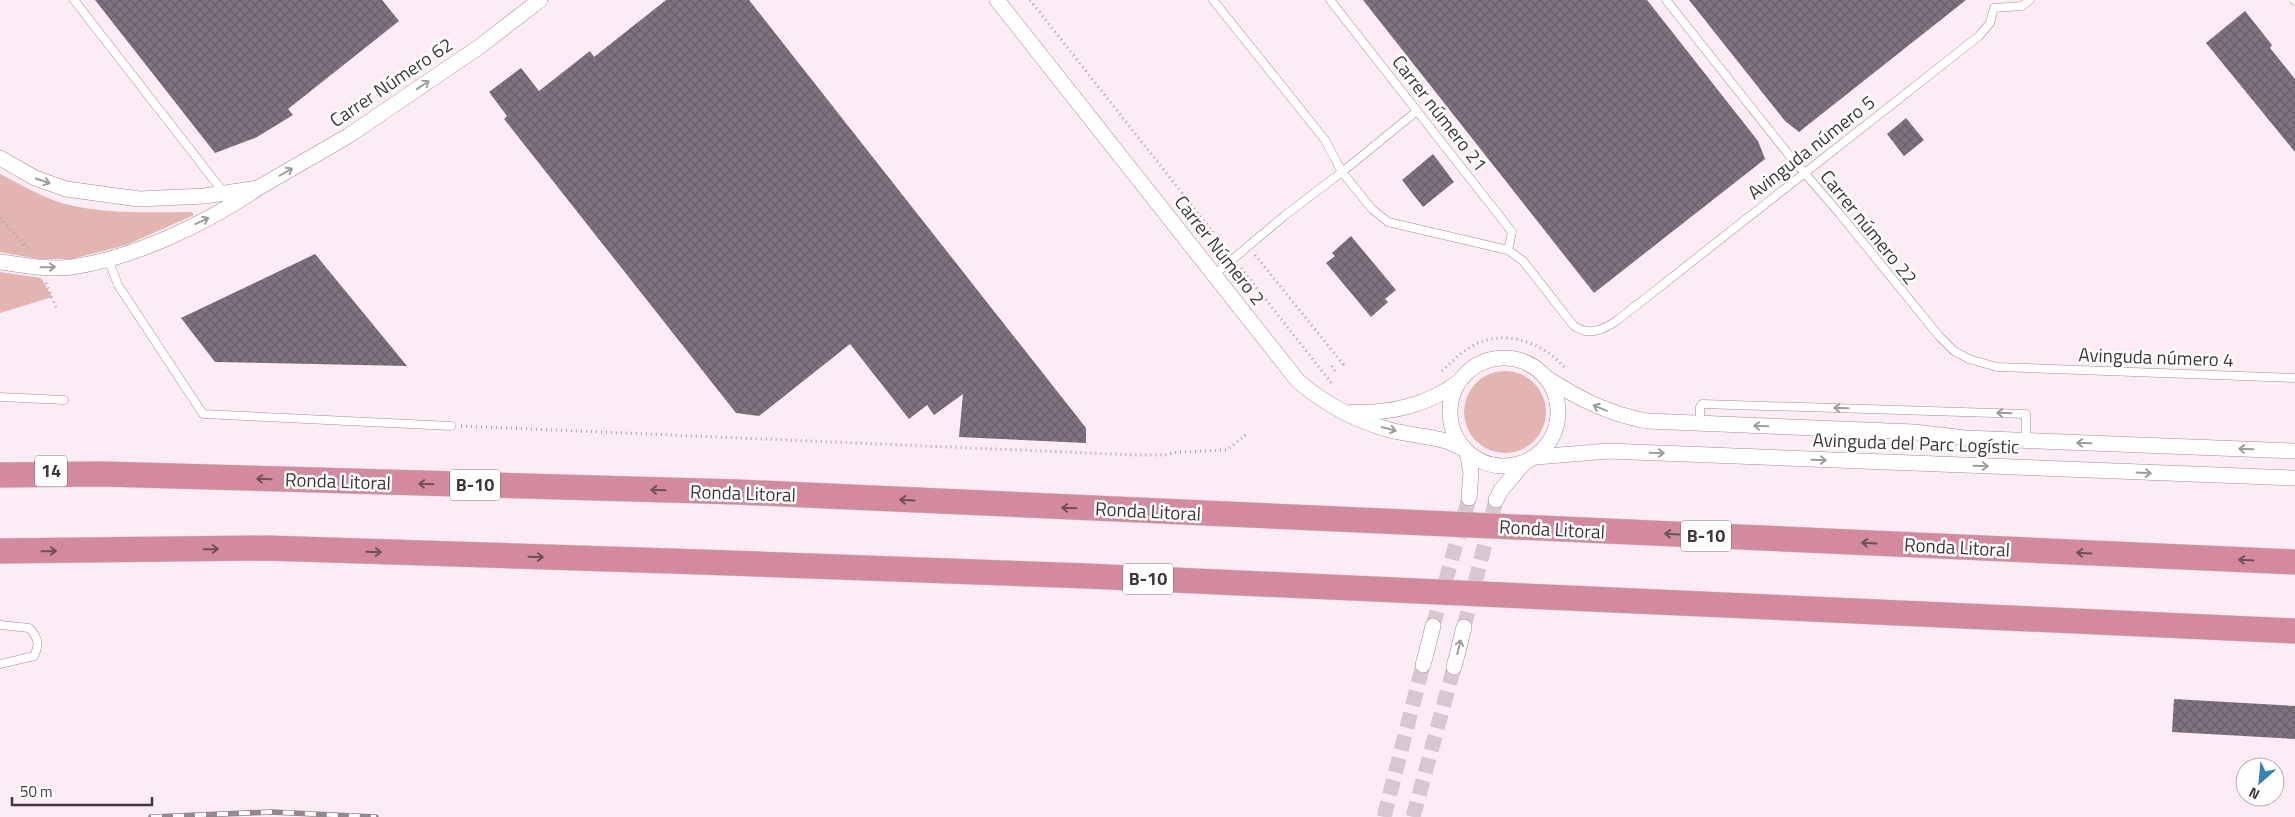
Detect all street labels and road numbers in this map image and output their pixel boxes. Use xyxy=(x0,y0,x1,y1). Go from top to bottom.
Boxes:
street label: Carrer Número 62 xyxy=(323,29,458,134)
street label: Carrer número 21 xyxy=(1386,48,1495,177)
street label: Avinguda número 5 xyxy=(1741,87,1881,206)
street label: Carrer número 22 xyxy=(1814,163,1925,291)
street label: Carrer Número 2 xyxy=(1168,188,1273,311)
street label: Avinguda número 4 xyxy=(2078,339,2234,374)
street label: Avinguda del Parc Logístic xyxy=(1812,424,2020,461)
road number: 14 xyxy=(35,456,67,486)
street label: Ronda Litoral xyxy=(285,464,391,497)
road number: B-10 xyxy=(450,470,500,500)
street label: Ronda Litoral xyxy=(690,476,796,509)
street label: Ronda Litoral xyxy=(1094,493,1202,528)
street label: Ronda Litoral xyxy=(1498,511,1606,546)
road number: B-10 xyxy=(1681,520,1731,552)
street label: Ronda Litoral xyxy=(1903,529,2011,564)
road number: B-10 xyxy=(1123,564,1173,594)

